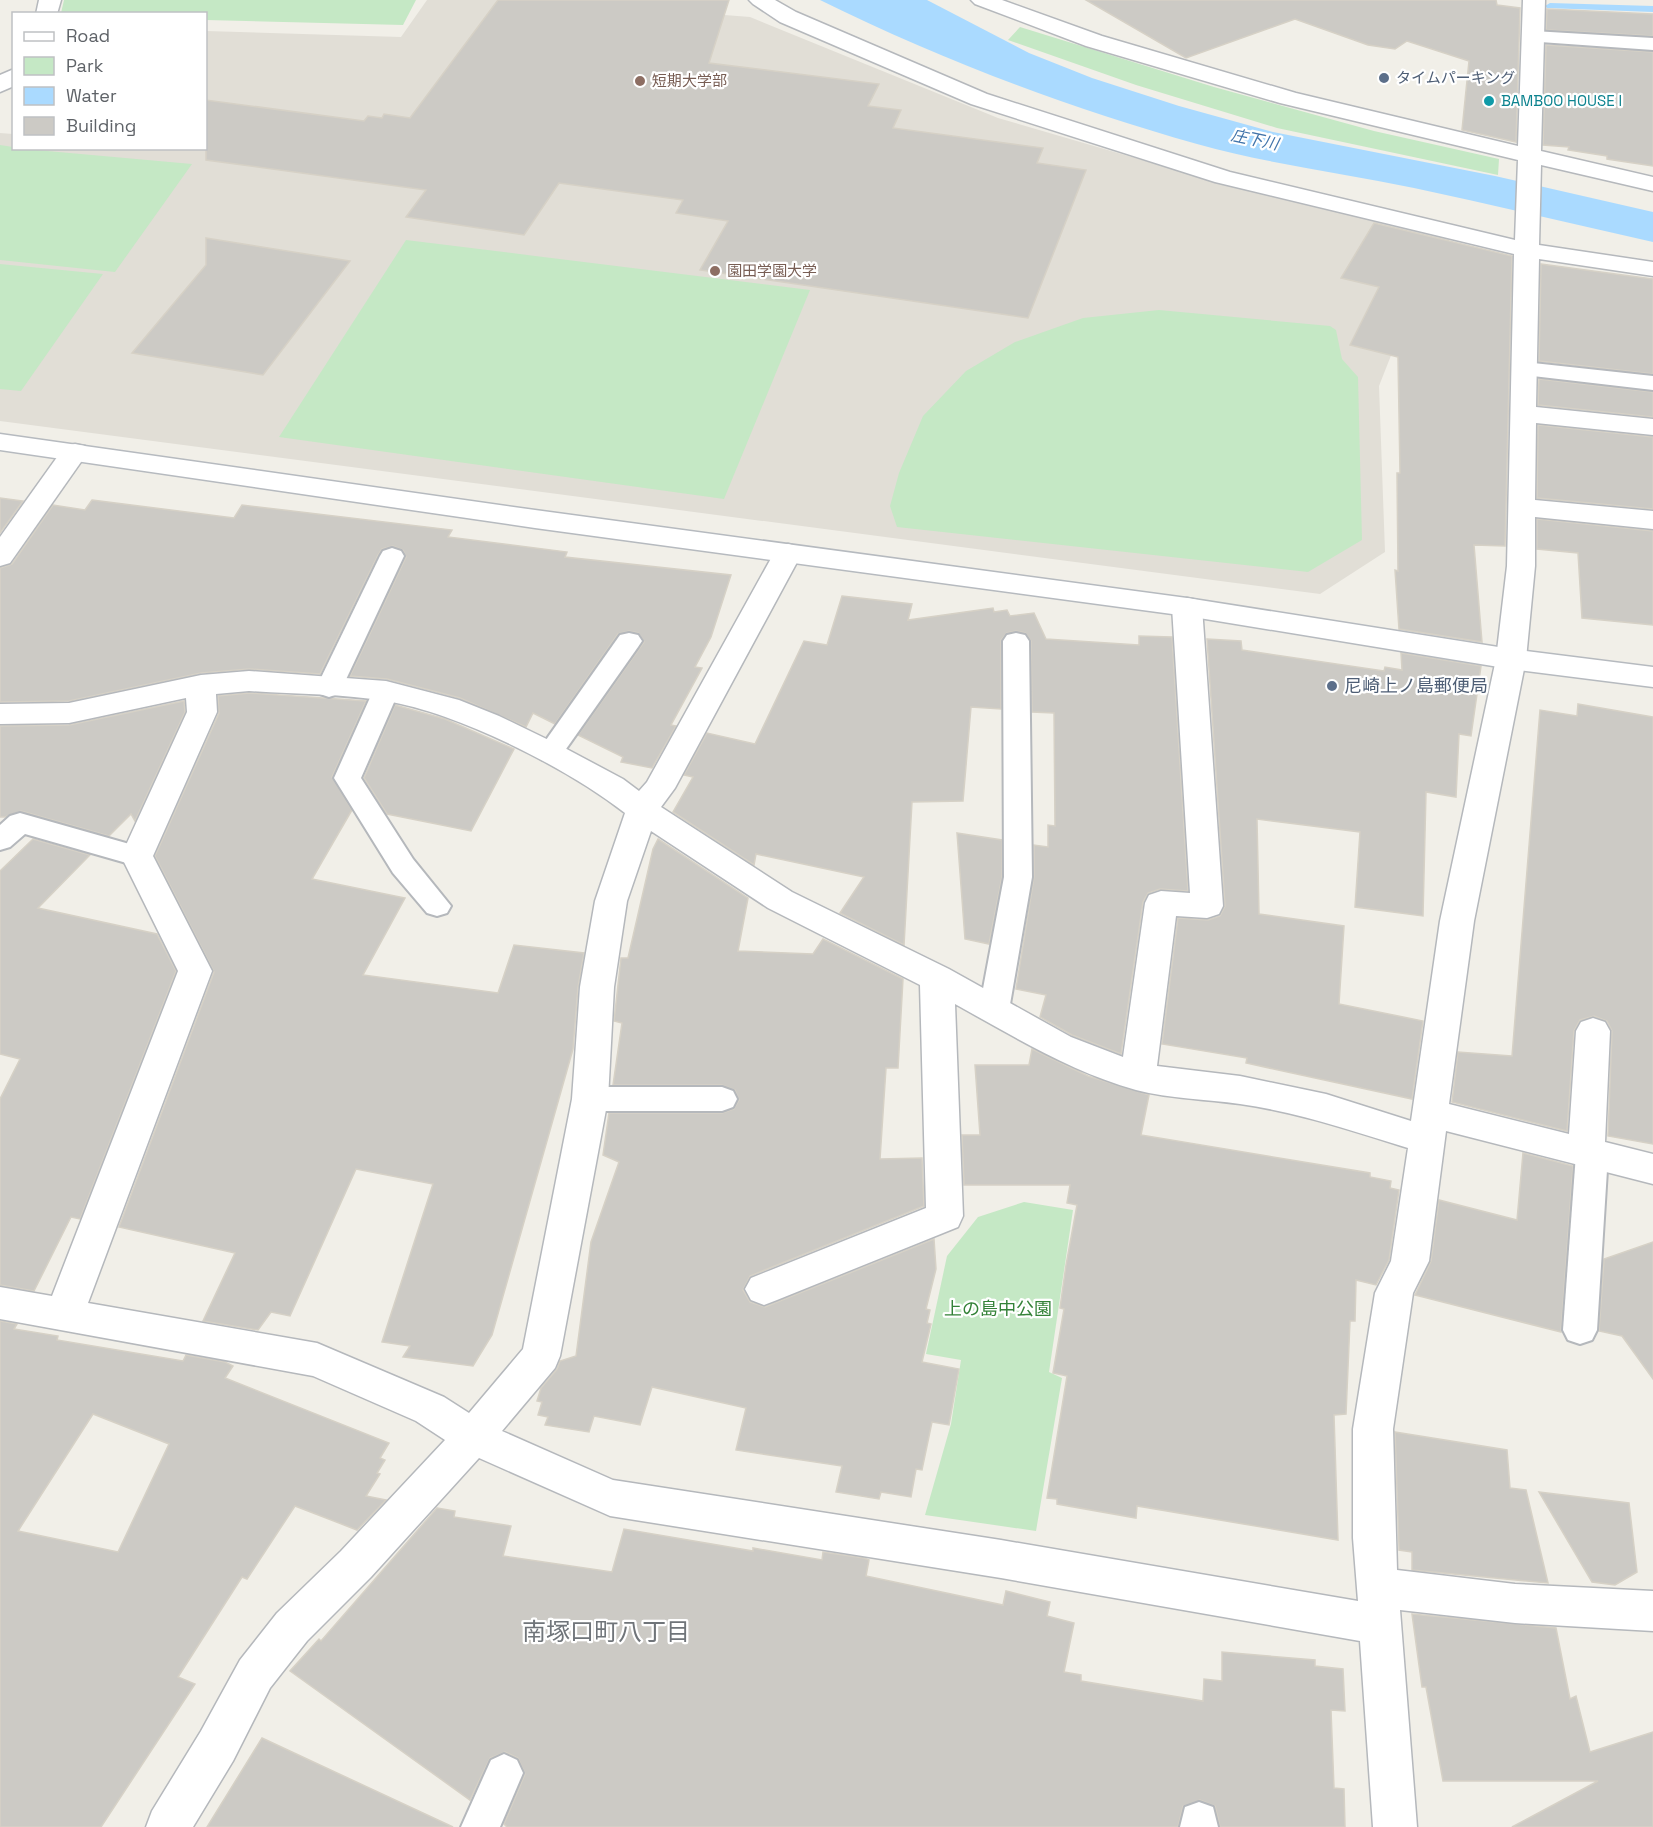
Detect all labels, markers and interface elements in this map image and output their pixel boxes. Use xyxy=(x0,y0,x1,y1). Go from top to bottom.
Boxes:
legend xyxy=(12,12,207,150)
text: Road xyxy=(66,24,110,47)
text: Park xyxy=(66,54,104,77)
place label: タイムパーキング xyxy=(1396,68,1515,87)
place label: 短期大学部 xyxy=(652,71,727,90)
marker: タイムパーキング xyxy=(1377,71,1391,85)
marker: 短期大学部 xyxy=(633,74,647,88)
text: Water xyxy=(66,84,117,107)
place label: BAMBOO HOUSE I xyxy=(1501,91,1622,110)
marker: BAMBOO HOUSE I xyxy=(1482,94,1496,108)
text: Building xyxy=(66,114,136,137)
water label: 庄下川 xyxy=(1229,124,1283,155)
place label: 園田学園大学 xyxy=(727,261,817,280)
marker: 園田学園大学 xyxy=(708,264,722,278)
place label: 尼崎上ノ島郵便局 xyxy=(1344,674,1488,697)
marker: 尼崎上ノ島郵便局 xyxy=(1325,679,1339,693)
park label: 上の島中公園 xyxy=(944,1297,1052,1320)
district label: 南塚口町八丁目 xyxy=(522,1616,690,1647)

